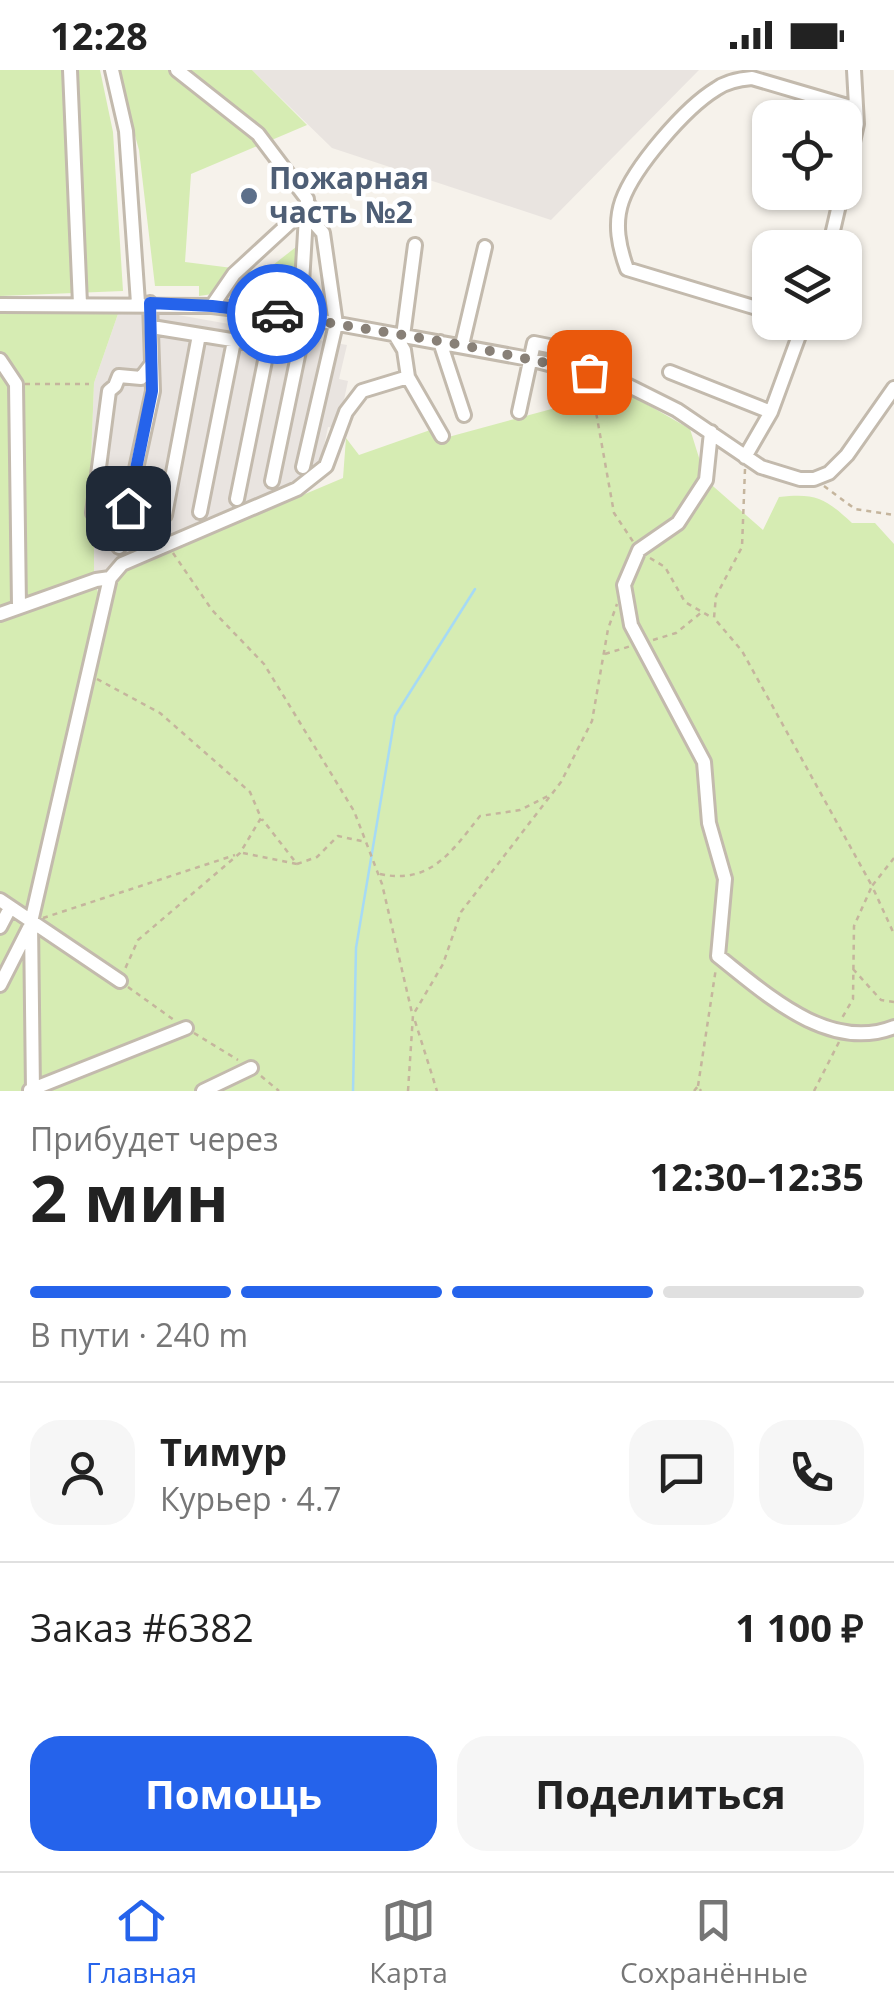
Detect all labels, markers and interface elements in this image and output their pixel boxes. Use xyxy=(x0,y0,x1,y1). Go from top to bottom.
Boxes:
text: 12:28 xyxy=(50,9,148,61)
map controls xyxy=(752,100,862,340)
button: locate xyxy=(752,100,862,210)
place label: Пожарная часть №2 xyxy=(269,157,429,232)
marker: Пожарная часть №2 xyxy=(238,185,260,207)
button: layers xyxy=(752,230,862,340)
courier xyxy=(227,264,327,364)
icon: car xyxy=(250,287,305,342)
pin xyxy=(547,330,632,415)
icon: bag xyxy=(562,345,617,400)
pin xyxy=(86,466,171,551)
icon: home xyxy=(101,481,156,536)
text: Прибудет через xyxy=(30,1117,278,1160)
text: 12:30–12:35 xyxy=(650,1150,864,1202)
text: 2 мин xyxy=(30,1153,229,1241)
text: В пути · 240 m xyxy=(30,1313,248,1356)
button: person xyxy=(30,1420,135,1525)
button: chat xyxy=(629,1420,734,1525)
button: phone xyxy=(759,1420,864,1525)
text: Тимур xyxy=(160,1425,287,1477)
text: Курьер · 4.7 xyxy=(160,1477,342,1520)
text: Заказ #6382 xyxy=(30,1601,254,1653)
text: 1 100 ₽ xyxy=(735,1601,864,1653)
button: Помощь xyxy=(30,1736,437,1851)
button: Поделиться xyxy=(457,1736,864,1851)
tab: Главная xyxy=(86,1893,197,1991)
tab: Карта xyxy=(369,1893,448,1991)
tab: Сохранённые xyxy=(620,1893,808,1991)

